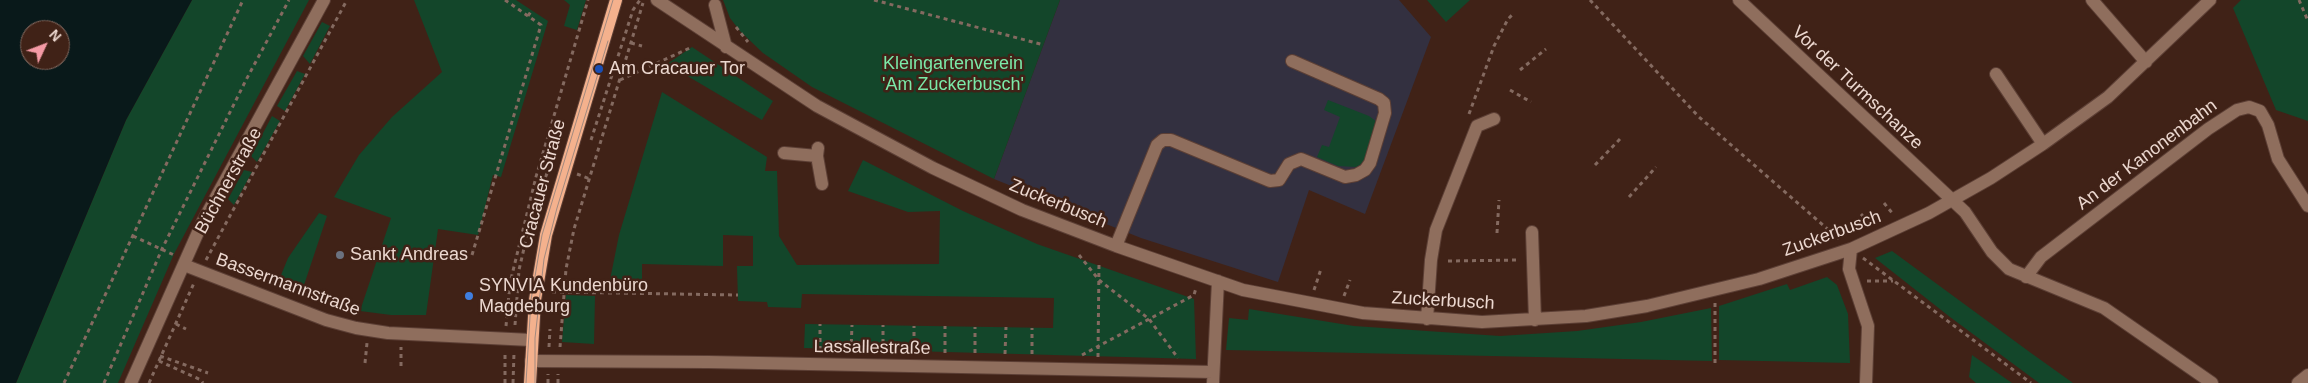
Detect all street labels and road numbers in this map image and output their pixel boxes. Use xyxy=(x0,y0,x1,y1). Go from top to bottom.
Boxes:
street label: Vor der Turmschanze xyxy=(1787,22,1927,154)
street label: An der Kanonenbahn xyxy=(2073,95,2221,215)
street label: Cracauer Straße xyxy=(515,117,571,251)
street label: Büchnerstraße xyxy=(191,124,267,238)
street label: Zuckerbusch xyxy=(1006,175,1110,233)
street label: Zuckerbusch xyxy=(1780,206,1884,262)
street label: Bassermannstraße xyxy=(213,249,363,321)
street label: Zuckerbusch xyxy=(1391,288,1495,314)
street label: Lassallestraße xyxy=(813,336,931,360)

